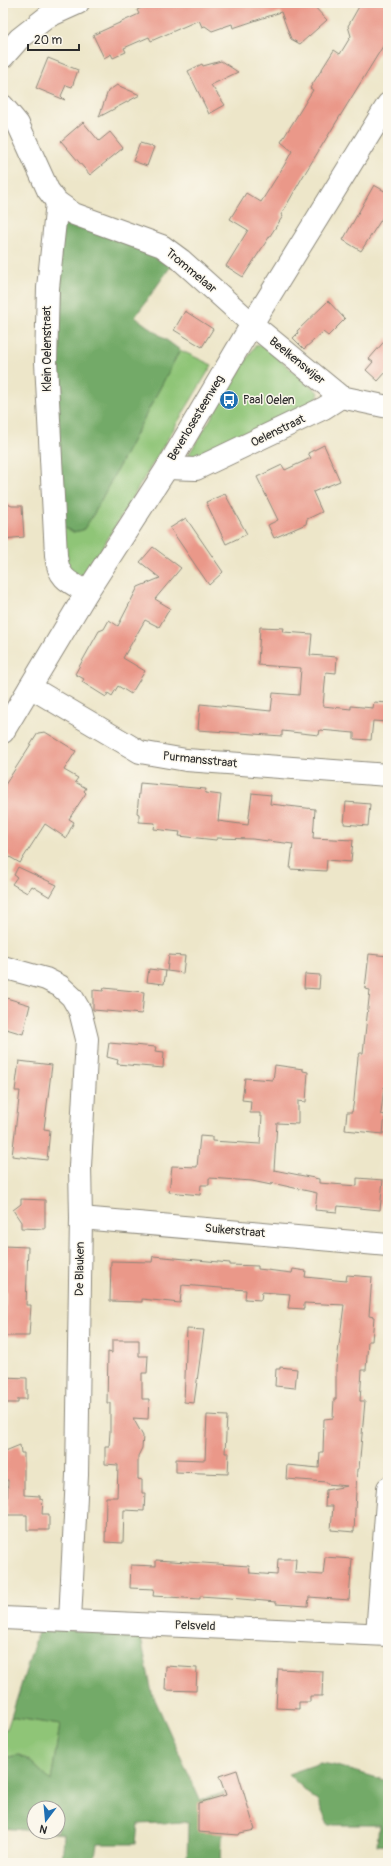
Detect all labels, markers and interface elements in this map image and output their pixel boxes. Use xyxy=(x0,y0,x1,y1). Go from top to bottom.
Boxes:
scale bar xyxy=(28,26,79,52)
text: 20 m xyxy=(34,33,63,48)
street label: Trommelaar xyxy=(162,245,220,297)
street label: Klein Oelenstraat xyxy=(40,306,55,392)
street label: Beelkenswijer xyxy=(266,334,329,389)
street label: Beverlosesteenweg xyxy=(164,372,228,464)
bus stop icon: Paal Oelen xyxy=(218,389,240,411)
place label: Paal Oelen xyxy=(243,393,295,408)
street label: Oelenstraat xyxy=(248,411,308,451)
street label: Purmansstraat xyxy=(162,749,238,771)
street label: Suikerstraat xyxy=(204,1221,266,1241)
street label: De Blauken xyxy=(72,1241,88,1296)
street label: Pelsveld xyxy=(174,1618,216,1634)
north arrow xyxy=(26,1800,66,1840)
text: N xyxy=(37,1822,49,1836)

